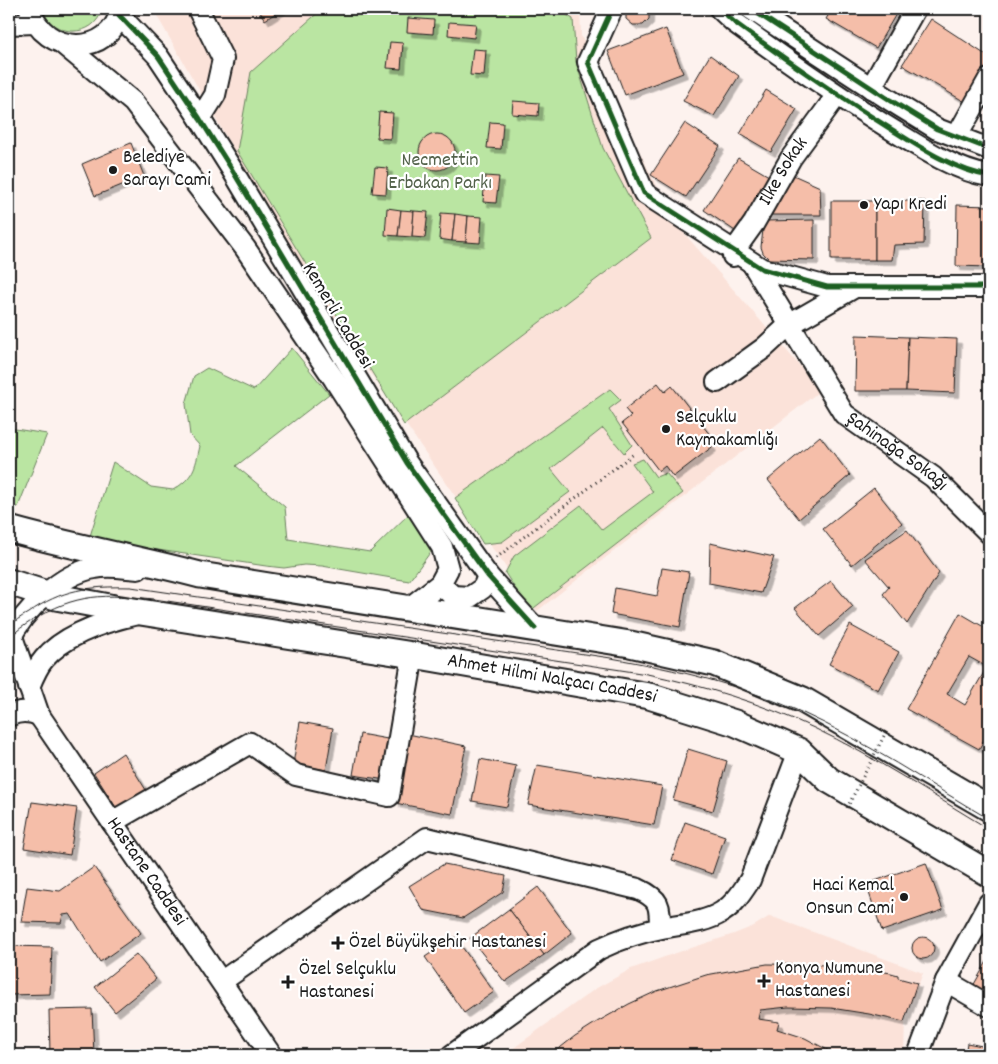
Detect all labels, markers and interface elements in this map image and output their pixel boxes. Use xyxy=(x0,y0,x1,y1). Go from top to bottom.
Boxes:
street label: İlke Sokak xyxy=(753,132,816,211)
place label: Belediye Sarayı Cami xyxy=(123,144,211,195)
park label: Necmettin Erbakan Parkı xyxy=(388,147,492,198)
marker: Belediye Sarayı Cami xyxy=(107,164,119,176)
place label: Yapı Kredi xyxy=(874,191,947,219)
marker: Yapı Kredi xyxy=(858,199,870,211)
street label: Kemerli Caddesi xyxy=(294,257,380,375)
place label: Selçuklu Kaymakamlığı xyxy=(676,404,778,455)
street label: Şahinağa Sokağı xyxy=(840,406,954,498)
marker: Selçuklu Kaymakamlığı xyxy=(660,423,672,435)
street label: Ahmet Hilmi Nalçacı Caddesi xyxy=(445,647,661,712)
street label: Hastane Caddesi xyxy=(99,812,193,932)
place label: Haci Kemal Onsun Cami xyxy=(806,872,894,923)
marker: Haci Kemal Onsun Cami xyxy=(898,891,910,903)
place label: Özel Büyükşehir Hastanesi xyxy=(349,929,546,957)
marker: Özel Büyükşehir Hastanesi xyxy=(331,936,345,950)
place label: Konya Numune Hastanesi xyxy=(775,955,884,1006)
place label: Özel Selçuklu Hastanesi xyxy=(299,956,396,1007)
marker: Konya Numune Hastanesi xyxy=(757,974,771,988)
marker: Özel Selçuklu Hastanesi xyxy=(281,975,295,989)

